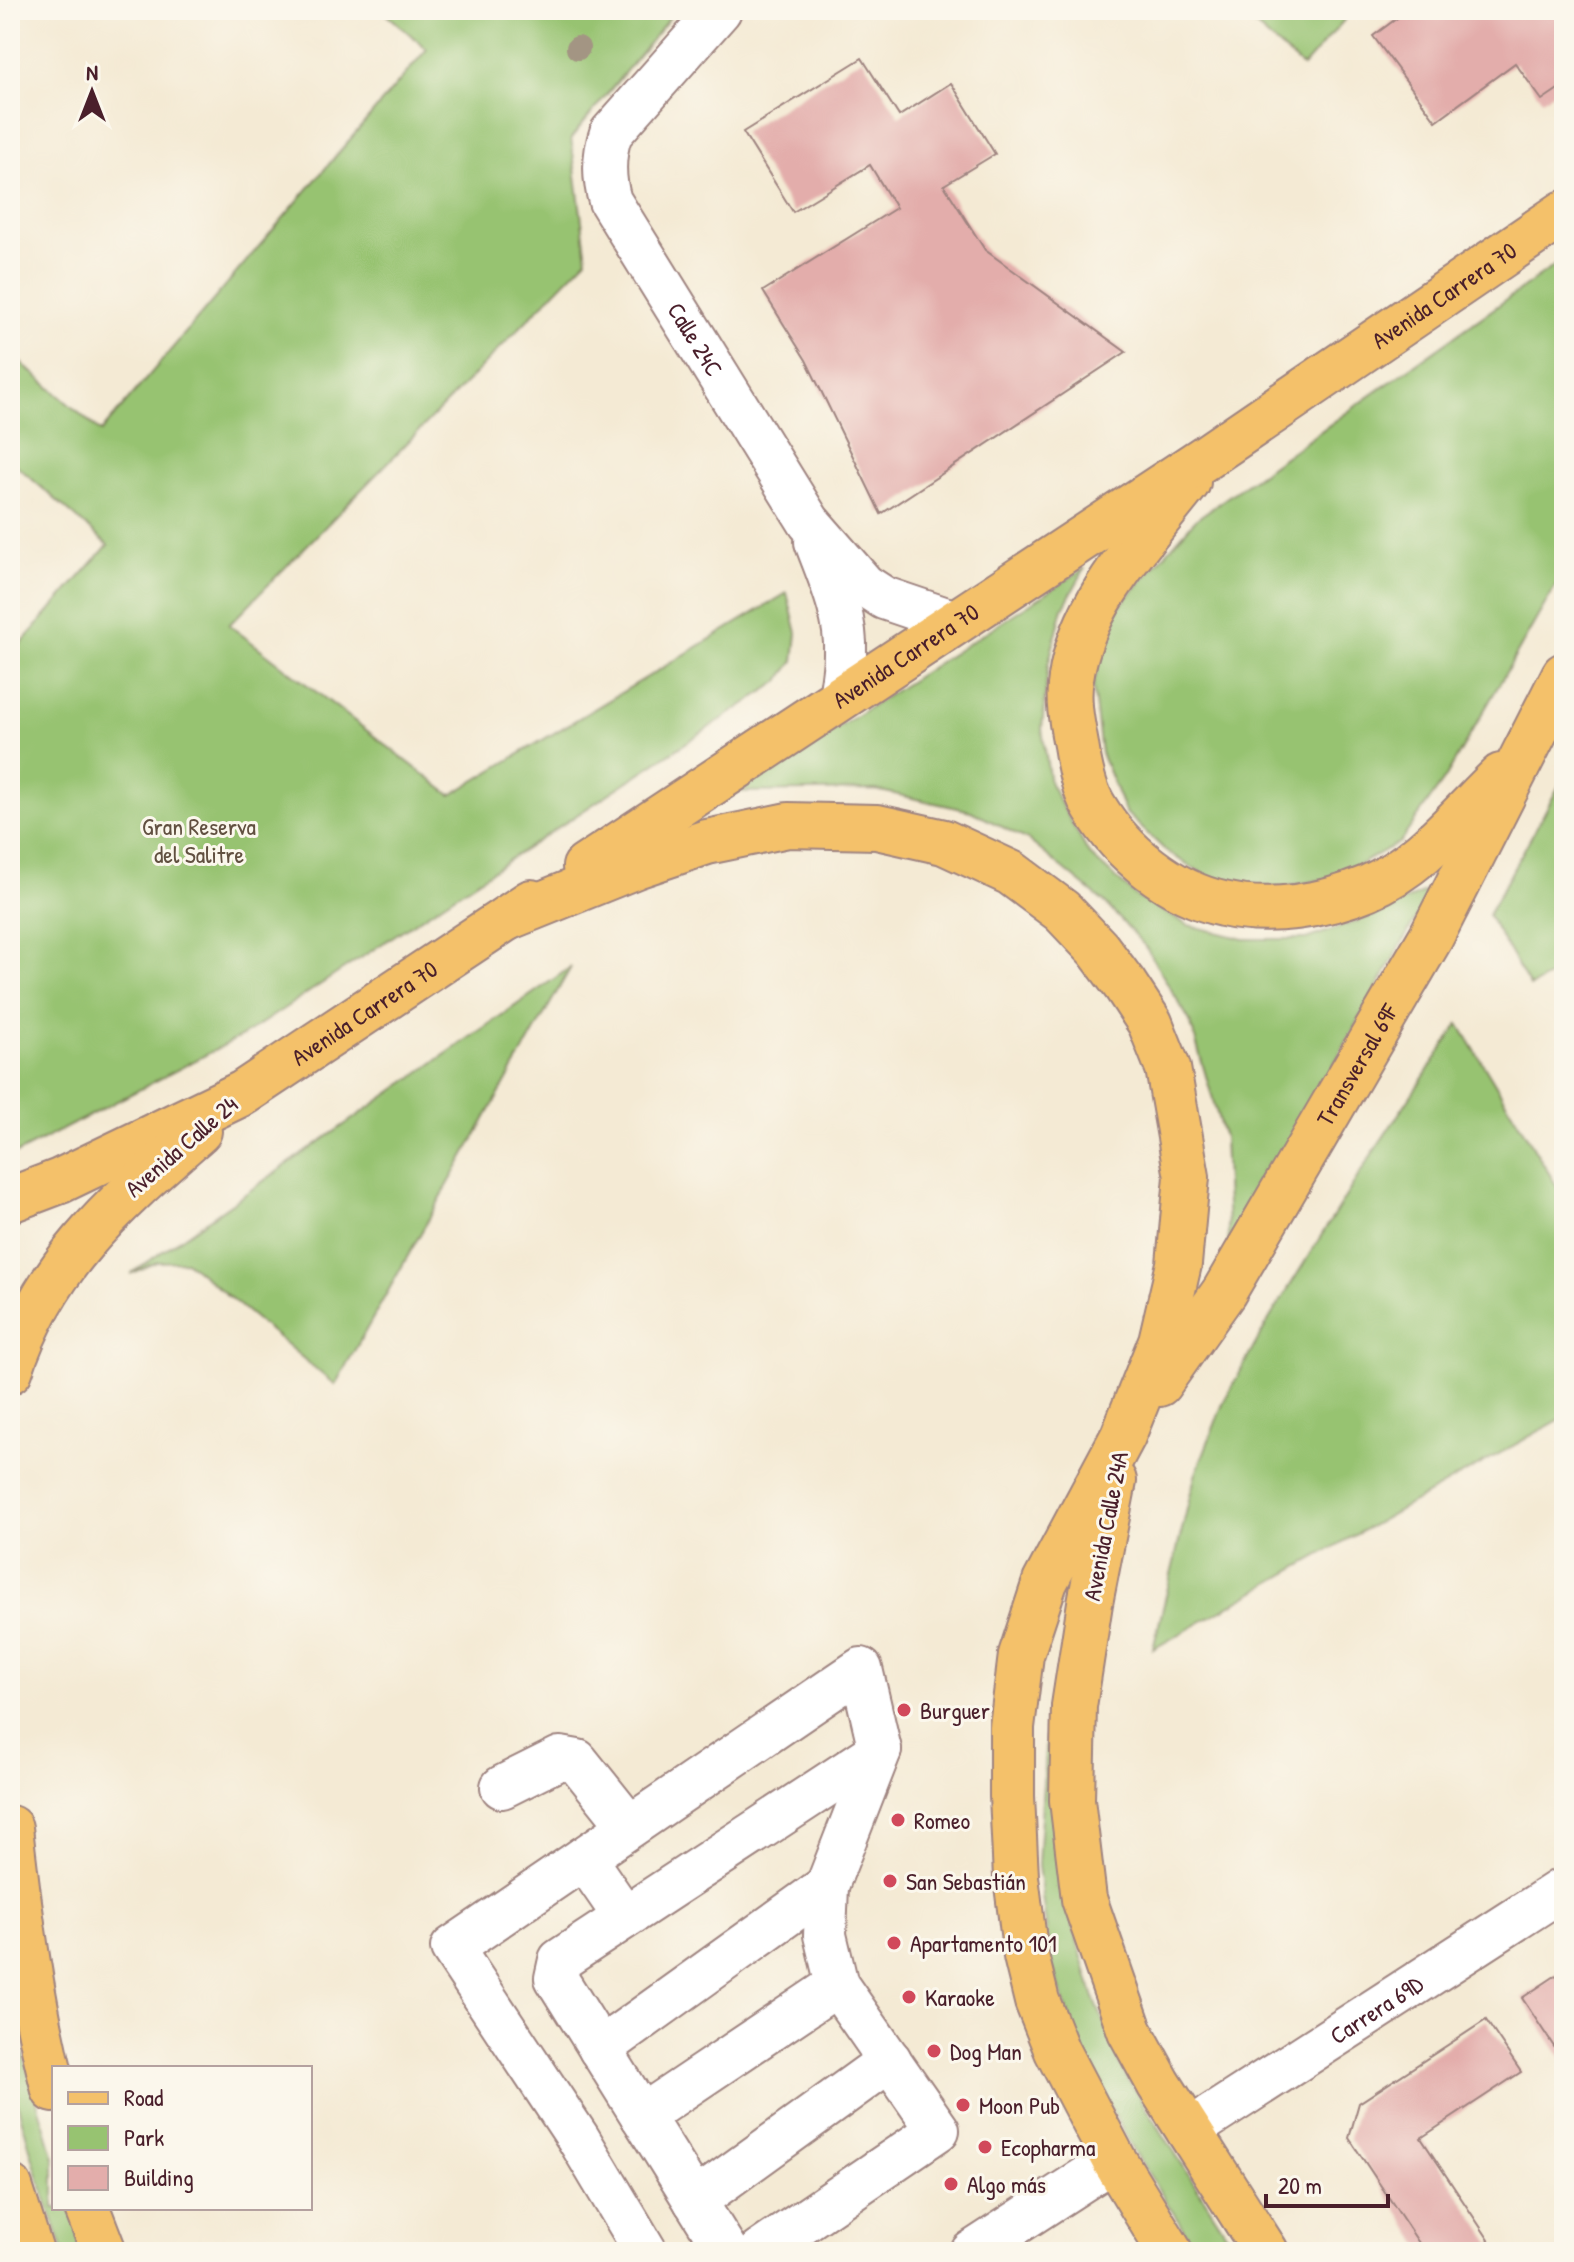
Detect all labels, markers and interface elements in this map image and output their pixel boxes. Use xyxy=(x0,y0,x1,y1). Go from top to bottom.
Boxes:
north arrow xyxy=(52,52,132,132)
text: N xyxy=(86,57,98,87)
street label: Avenida Carrera 70 xyxy=(1365,234,1523,356)
street label: Calle 24C xyxy=(661,296,731,382)
street label: Avenida Carrera 70 xyxy=(826,596,985,715)
park label: Gran Reserva del Salitre xyxy=(142,810,256,870)
street label: Avenida Carrera 70 xyxy=(285,953,443,1073)
street label: Transversal 69F xyxy=(1308,997,1405,1131)
street label: Avenida Calle 24 xyxy=(118,1088,244,1204)
street label: Avenida Calle 24A xyxy=(1075,1448,1135,1603)
place label: Burguer xyxy=(920,1694,990,1726)
marker: Burguer xyxy=(895,1701,913,1719)
place label: Romeo xyxy=(914,1804,970,1836)
marker: Romeo xyxy=(889,1811,907,1829)
place label: San Sebastián xyxy=(906,1865,1026,1897)
marker: San Sebastián xyxy=(881,1872,899,1890)
place label: Apartamento 101 xyxy=(910,1927,1057,1959)
marker: Apartamento 101 xyxy=(885,1934,903,1952)
street label: Carrera 69D xyxy=(1324,1967,1429,2051)
place label: Karaoke xyxy=(925,1981,995,2013)
marker: Karaoke xyxy=(900,1988,918,2006)
place label: Dog Man xyxy=(950,2035,1022,2067)
marker: Dog Man xyxy=(925,2042,943,2060)
legend xyxy=(52,2066,312,2210)
text: Road xyxy=(124,2081,163,2113)
place label: Moon Pub xyxy=(979,2089,1060,2121)
marker: Moon Pub xyxy=(954,2096,972,2114)
text: Park xyxy=(124,2121,164,2153)
place label: Ecopharma xyxy=(1001,2131,1095,2163)
marker: Ecopharma xyxy=(976,2138,994,2156)
scale bar xyxy=(1266,2158,1388,2208)
text: Building xyxy=(124,2161,194,2193)
place label: Algo más xyxy=(967,2168,1046,2200)
text: 20 m xyxy=(1278,2169,1322,2201)
marker: Algo más xyxy=(942,2175,960,2193)

